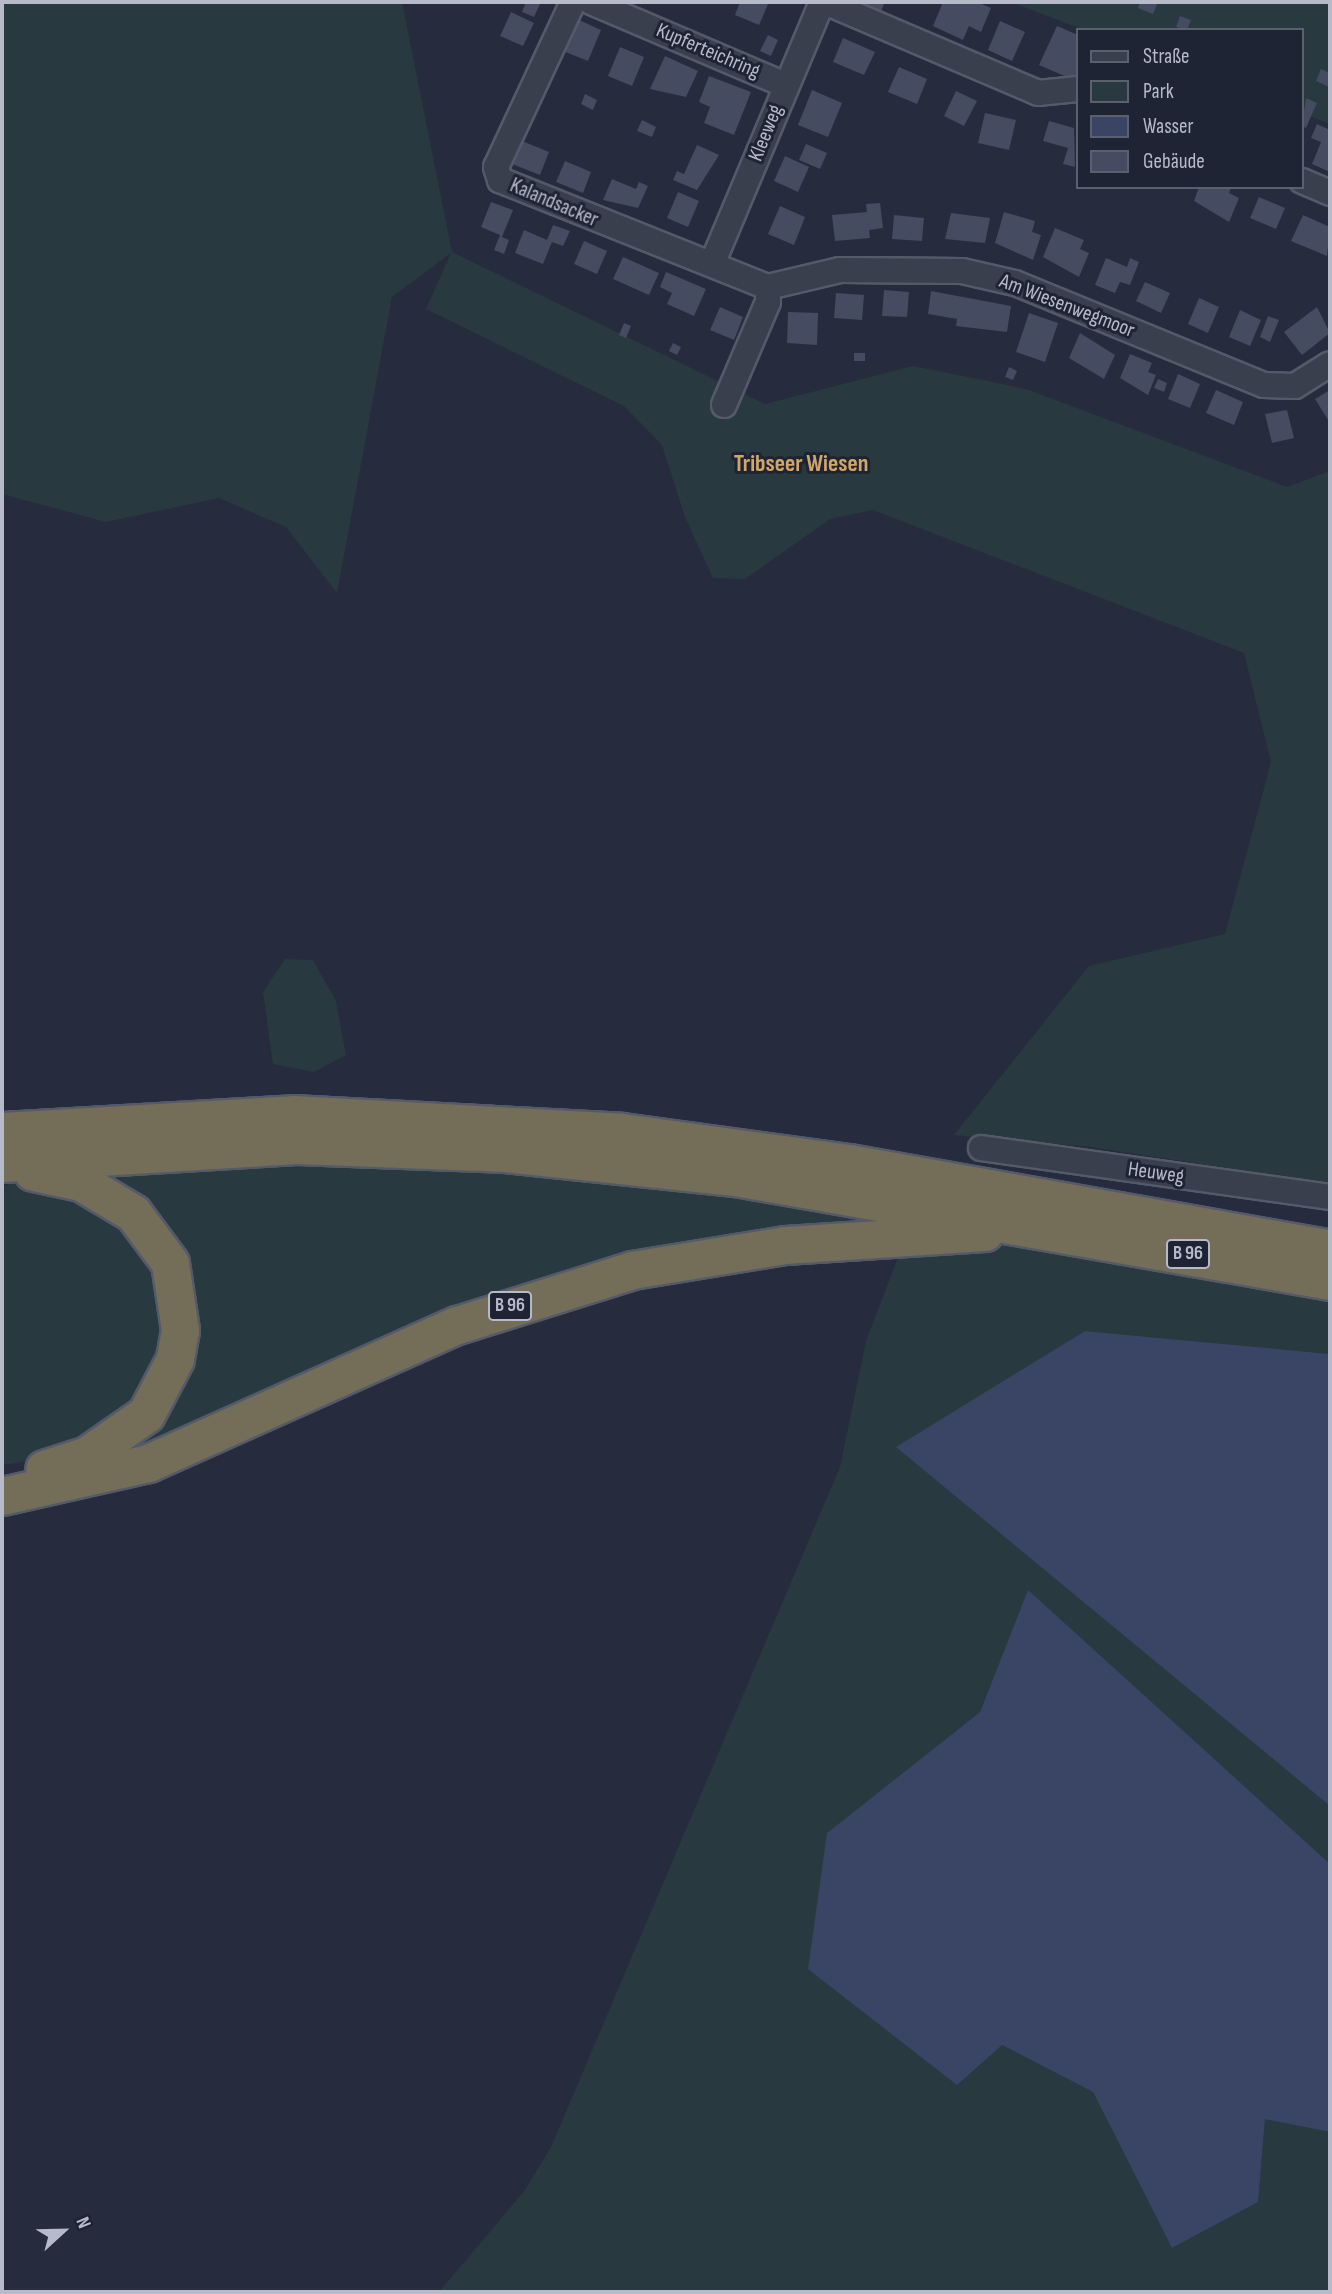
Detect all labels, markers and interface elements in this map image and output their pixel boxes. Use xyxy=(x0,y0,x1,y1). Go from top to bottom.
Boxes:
street label: Kupferteichring xyxy=(652,18,764,84)
legend xyxy=(1076,28,1304,189)
text: Straße xyxy=(1143,44,1189,69)
text: Park xyxy=(1143,79,1174,104)
street label: Kleeweg xyxy=(743,101,789,165)
text: Wasser xyxy=(1143,114,1194,139)
text: Gebäude xyxy=(1143,149,1205,174)
street label: Kalandsacker xyxy=(506,173,602,233)
street label: Am Wiesenwegmoor xyxy=(996,269,1138,343)
district label: Tribseer Wiesen xyxy=(734,450,868,478)
street label: Heuweg xyxy=(1126,1157,1186,1189)
road number: B 96 xyxy=(1165,1238,1211,1270)
road number: B 96 xyxy=(487,1290,533,1322)
north arrow xyxy=(28,2196,98,2266)
text: N xyxy=(70,2214,95,2232)

